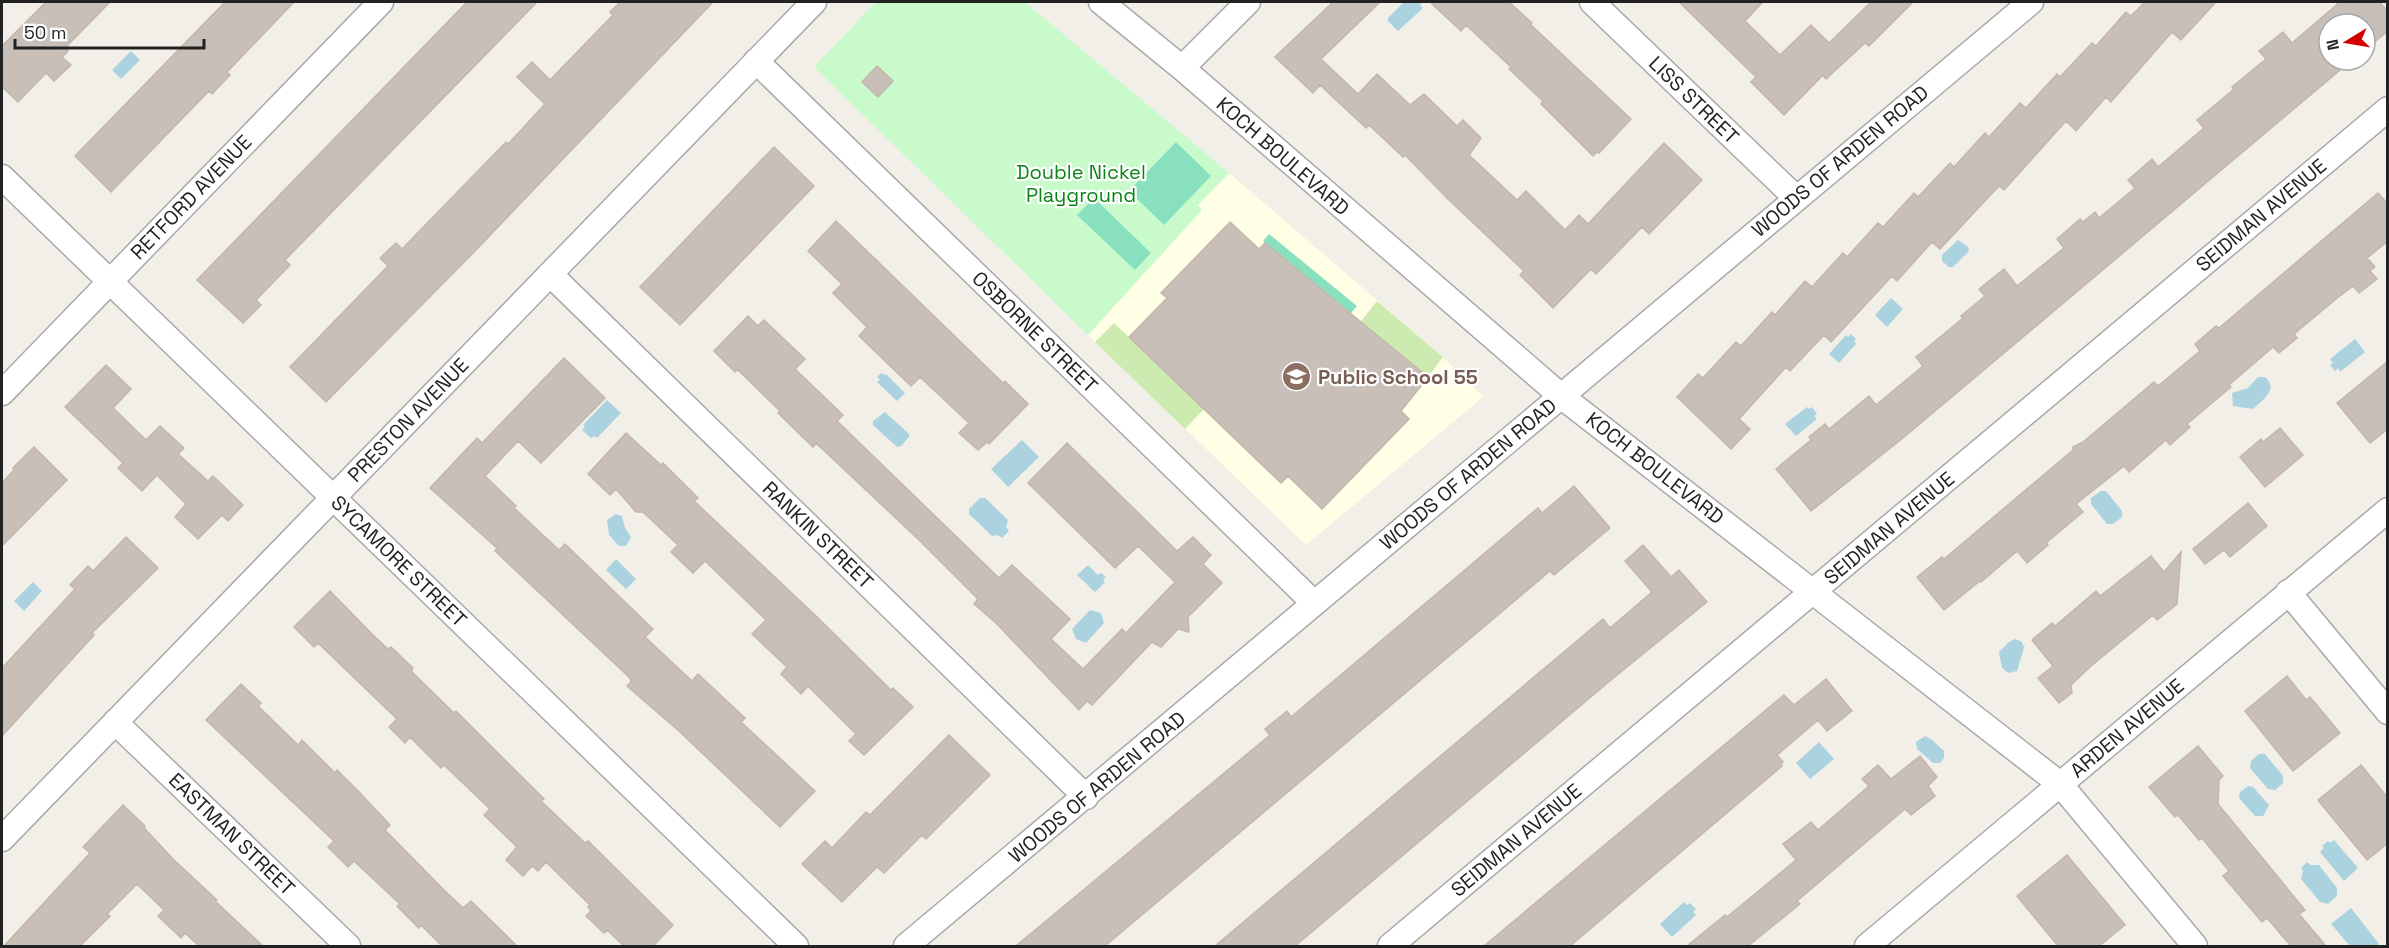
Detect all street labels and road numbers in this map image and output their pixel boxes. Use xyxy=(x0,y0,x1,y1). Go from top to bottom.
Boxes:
street label: LISS STREET xyxy=(1643,50,1745,150)
street label: WOODS OF ARDEN ROAD xyxy=(1746,79,1934,243)
street label: KOCH BOULEVARD xyxy=(1211,91,1355,221)
street label: RETFORD AVENUE xyxy=(125,129,257,265)
street label: SEIDMAN AVENUE xyxy=(2190,153,2332,277)
street label: OSBORNE STREET xyxy=(967,265,1103,399)
street label: PRESTON AVENUE xyxy=(342,352,474,488)
street label: WOODS OF ARDEN ROAD xyxy=(1374,392,1562,556)
street label: KOCH BOULEVARD xyxy=(1581,406,1729,530)
street label: SEIDMAN AVENUE xyxy=(1818,466,1960,590)
street label: RANKIN STREET xyxy=(757,476,879,595)
street label: SYCAMORE STREET xyxy=(326,490,473,633)
street label: ARDEN AVENUE xyxy=(2065,673,2189,783)
street label: WOODS OF ARDEN ROAD xyxy=(1003,705,1191,869)
street label: EASTMAN STREET xyxy=(163,767,301,901)
street label: SEIDMAN AVENUE xyxy=(1445,778,1587,902)

